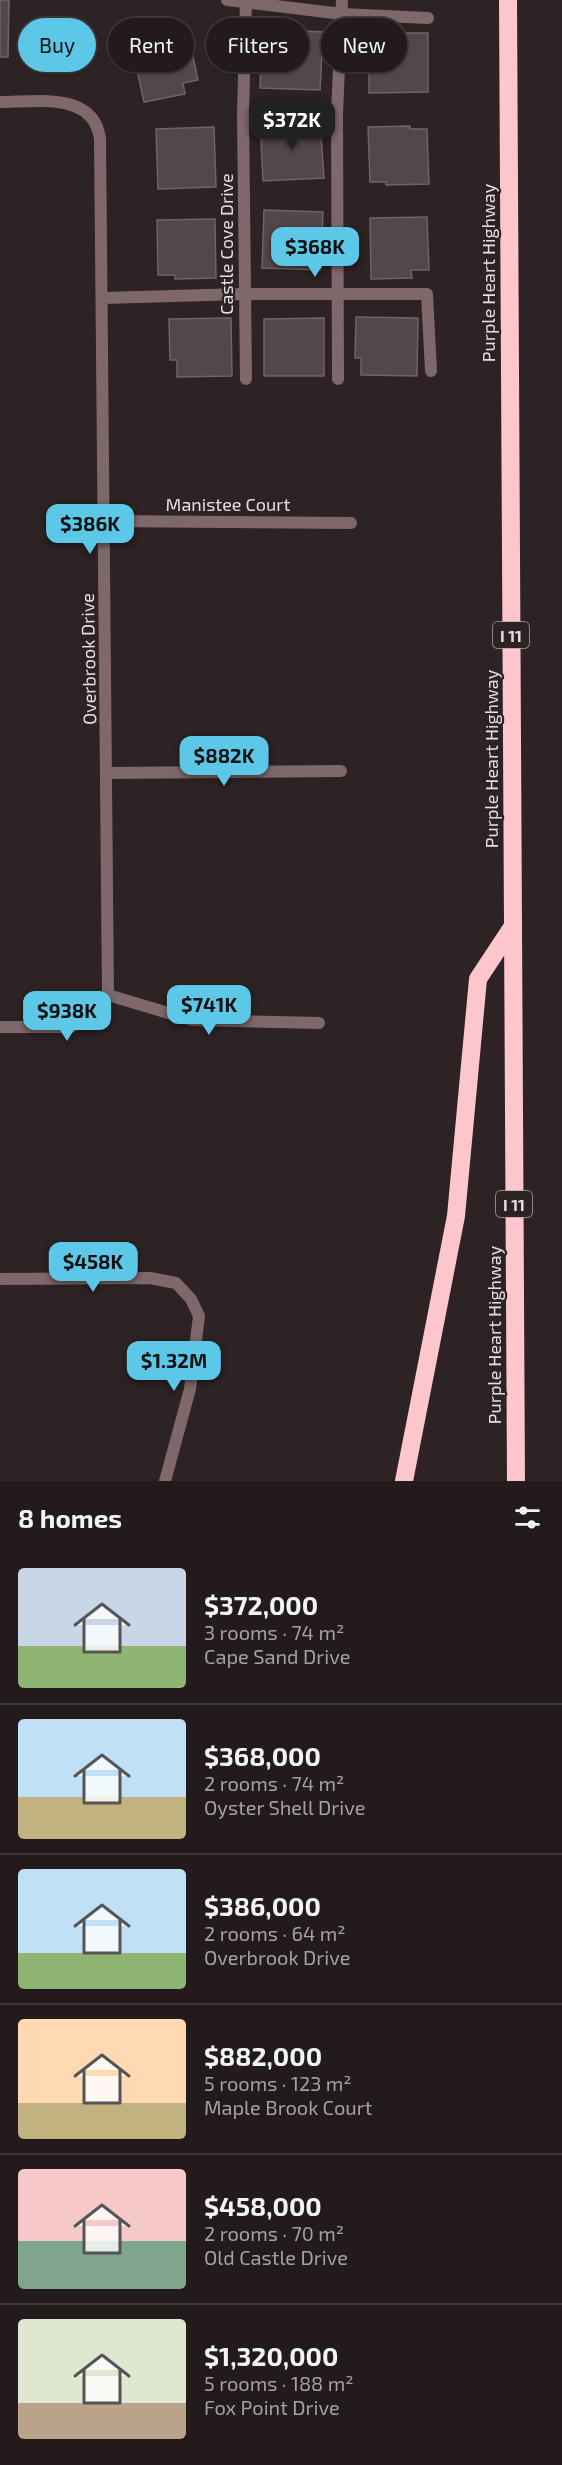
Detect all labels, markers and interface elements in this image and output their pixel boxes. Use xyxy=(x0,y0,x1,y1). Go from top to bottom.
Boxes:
chip: Buy xyxy=(18,18,96,72)
chip: Rent xyxy=(108,18,194,72)
chip: Filters xyxy=(206,18,309,72)
chip: New xyxy=(321,18,407,72)
pin: $372K xyxy=(250,100,334,151)
text: $372K xyxy=(263,107,321,131)
street label: Castle Cove Drive xyxy=(215,173,237,315)
street label: Purple Heart Highway xyxy=(477,183,499,362)
pin: $368K xyxy=(273,227,357,278)
text: $368K xyxy=(285,234,345,258)
street label: Manistee Court xyxy=(166,493,291,515)
pin: $386K xyxy=(48,504,132,555)
text: $386K xyxy=(60,511,120,535)
street label: Overbrook Drive xyxy=(76,593,100,725)
road number: I 11 xyxy=(493,622,529,648)
street label: Purple Heart Highway xyxy=(480,669,502,848)
pin: $882K xyxy=(182,736,266,787)
text: $882K xyxy=(194,743,254,767)
pin: $741K xyxy=(167,985,251,1036)
pin: $938K xyxy=(25,991,109,1042)
text: $741K xyxy=(181,992,237,1016)
text: $938K xyxy=(37,998,97,1022)
road number: I 11 xyxy=(496,1191,532,1217)
pin: $458K xyxy=(51,1242,135,1293)
street label: Purple Heart Highway xyxy=(483,1245,505,1424)
text: $458K xyxy=(63,1249,123,1273)
pin: $1.32M xyxy=(125,1341,223,1392)
text: $1.32M xyxy=(141,1348,207,1372)
icon: filters xyxy=(511,1501,544,1534)
text: 8 homes xyxy=(18,1502,122,1533)
text: $372,000 xyxy=(204,1589,318,1620)
icon: home xyxy=(66,1592,138,1664)
text: 3 rooms · 74 m² xyxy=(204,1620,344,1644)
text: Cape Sand Drive xyxy=(204,1644,350,1668)
text: $368,000 xyxy=(204,1740,321,1771)
icon: home xyxy=(66,1743,138,1815)
text: 2 rooms · 74 m² xyxy=(204,1771,344,1795)
text: Oyster Shell Drive xyxy=(204,1795,365,1819)
text: $386,000 xyxy=(204,1890,321,1921)
icon: home xyxy=(66,1893,138,1965)
text: 2 rooms · 64 m² xyxy=(204,1921,346,1945)
text: Overbrook Drive xyxy=(204,1945,350,1969)
text: $882,000 xyxy=(204,2040,322,2071)
icon: home xyxy=(66,2043,138,2115)
text: 5 rooms · 123 m² xyxy=(204,2071,352,2095)
text: Maple Brook Court xyxy=(204,2095,372,2119)
text: $458,000 xyxy=(204,2190,322,2221)
icon: home xyxy=(66,2193,138,2265)
text: 2 rooms · 70 m² xyxy=(204,2221,344,2245)
text: Old Castle Drive xyxy=(204,2245,348,2269)
text: $1,320,000 xyxy=(204,2340,338,2371)
icon: home xyxy=(66,2343,138,2415)
text: 5 rooms · 188 m² xyxy=(204,2371,353,2395)
text: Fox Point Drive xyxy=(204,2395,340,2419)

